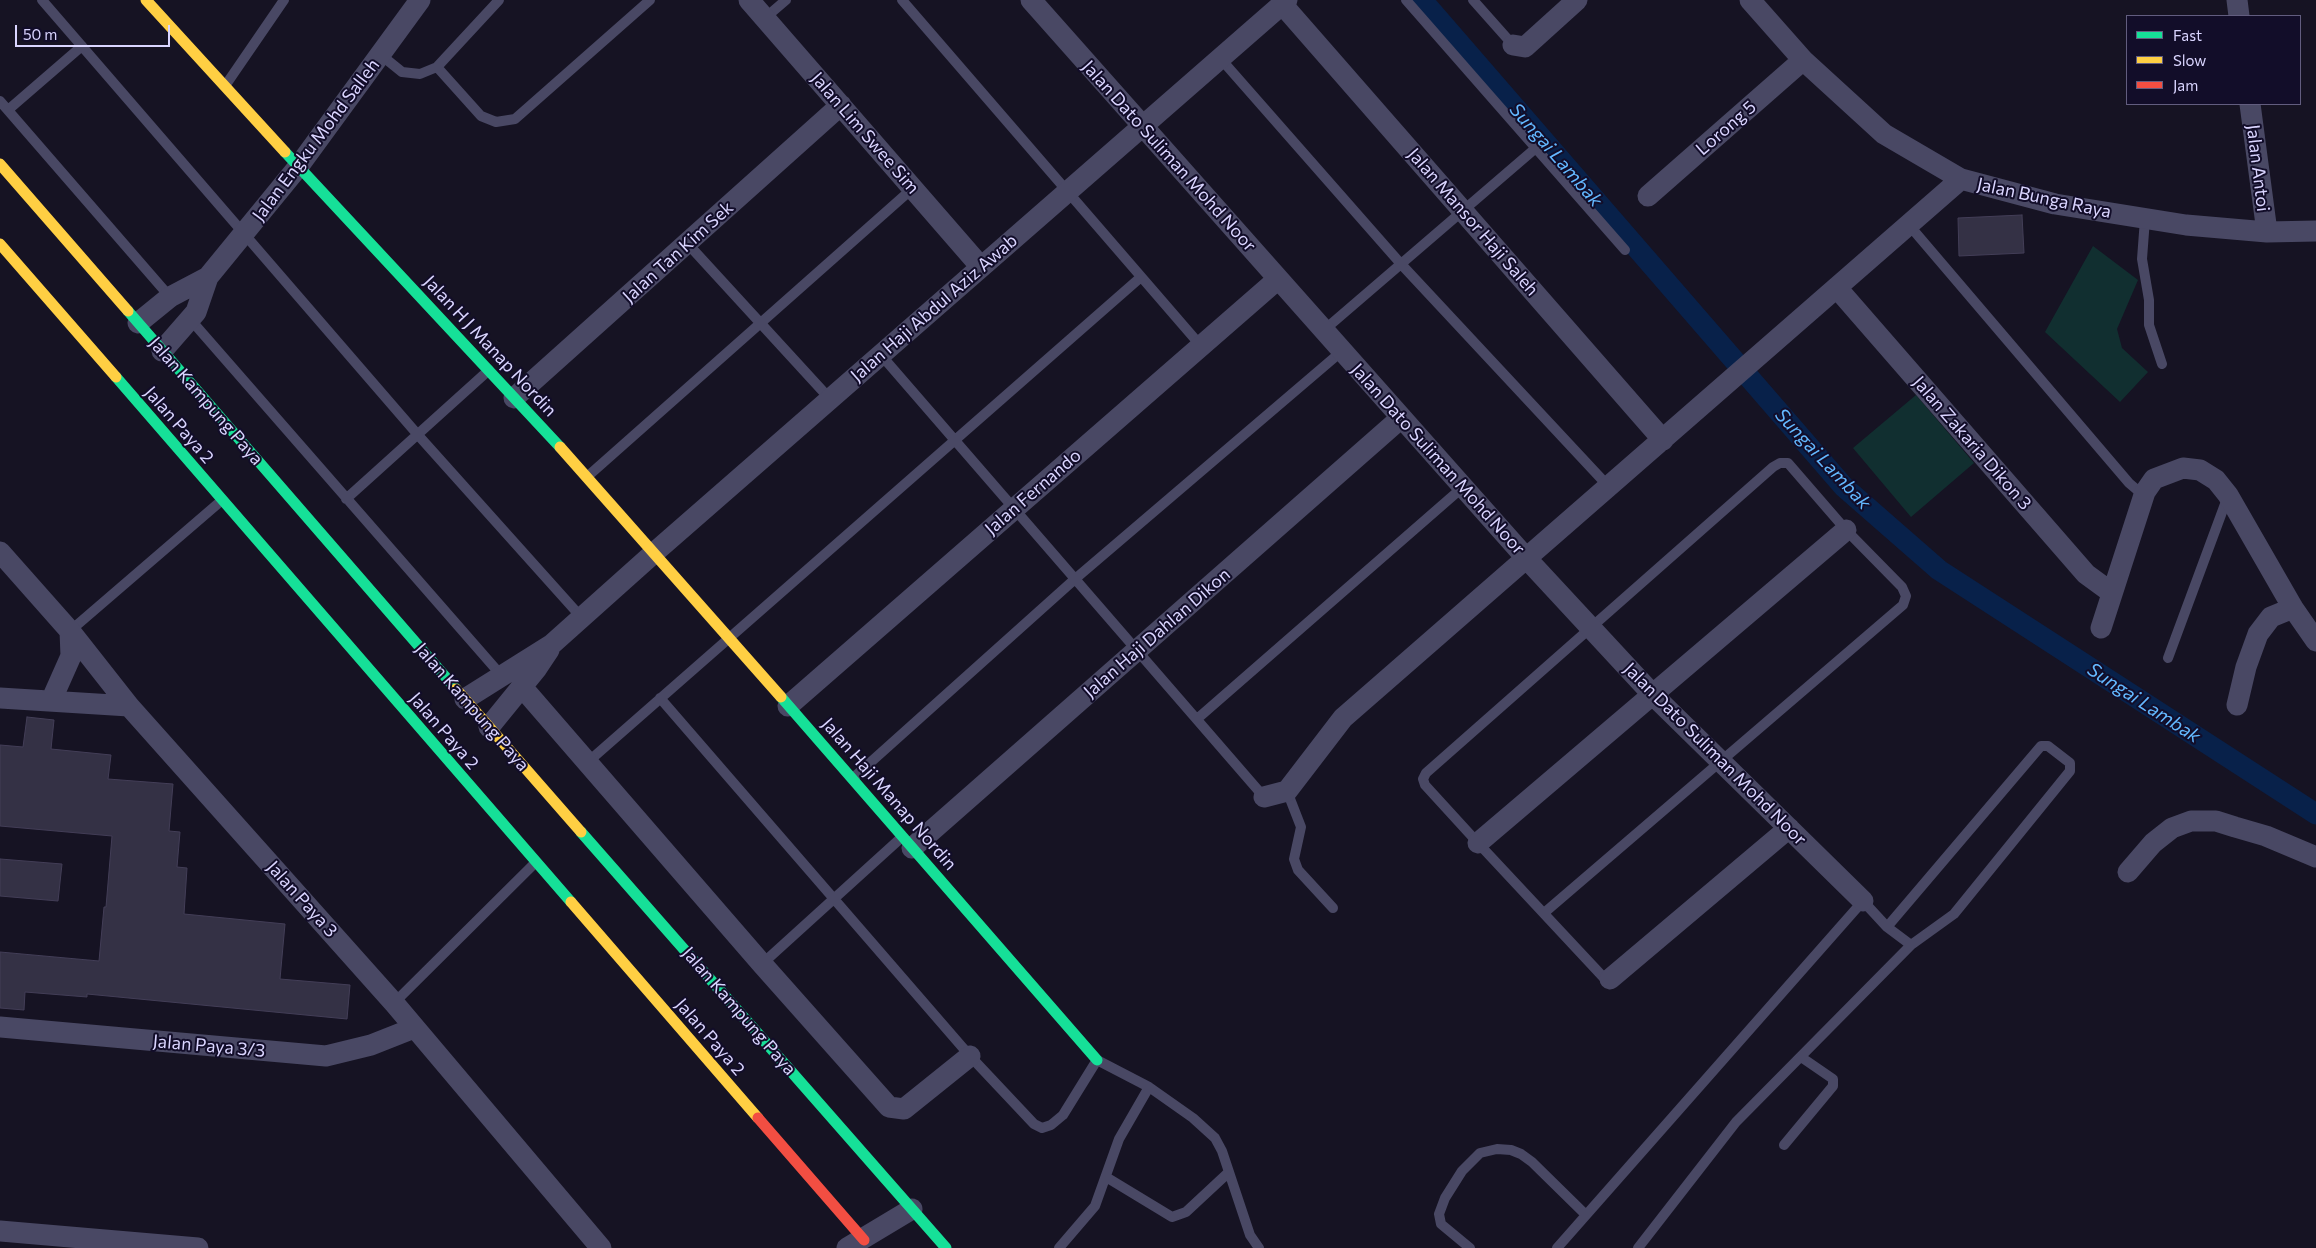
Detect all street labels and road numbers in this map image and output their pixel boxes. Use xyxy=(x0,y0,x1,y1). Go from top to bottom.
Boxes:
street label: Jalan Engku Mohd Salleh xyxy=(248,55,384,225)
street label: Jalan Dato Suliman Mohd Noor xyxy=(1077,56,1261,256)
street label: Jalan Lim Swee Sim xyxy=(806,68,924,198)
street label: Lorong 5 xyxy=(1692,96,1760,160)
street label: Jalan Antoi xyxy=(2242,123,2274,213)
street label: Jalan Mansor Haji Saleh xyxy=(1403,144,1543,300)
street label: Jalan Bunga Raya xyxy=(1975,173,2113,223)
street label: Jalan Tan Kim Sek xyxy=(618,197,738,307)
street label: Jalan Haji Abdul Aziz Awab xyxy=(846,230,1022,386)
street label: Jalan H J Manap Nordin xyxy=(419,271,561,421)
street label: Jalan Kampung Paya xyxy=(144,332,268,470)
street label: Jalan Dato Suliman Mohd Noor xyxy=(1346,359,1530,559)
street label: Jalan Zakaria Dikon 3 xyxy=(1908,372,2036,514)
street label: Jalan Paya 2 xyxy=(140,382,218,468)
street label: Jalan Fernando xyxy=(981,444,1085,540)
street label: Jalan Haji Dahlan Dikon xyxy=(1079,564,1235,702)
street label: Jalan Kampung Paya xyxy=(410,638,534,776)
street label: Jalan Dato Suliman Mohd Noor xyxy=(1619,658,1811,850)
street label: Jalan Paya 2 xyxy=(405,688,483,774)
street label: Jalan Haji Manap Nordin xyxy=(817,713,961,875)
street label: Jalan Paya 3 xyxy=(262,856,342,942)
street label: Jalan Kampung Paya xyxy=(677,942,801,1080)
street label: Jalan Paya 2 xyxy=(671,994,749,1080)
street label: Jalan Paya 3/3 xyxy=(152,1030,266,1062)

